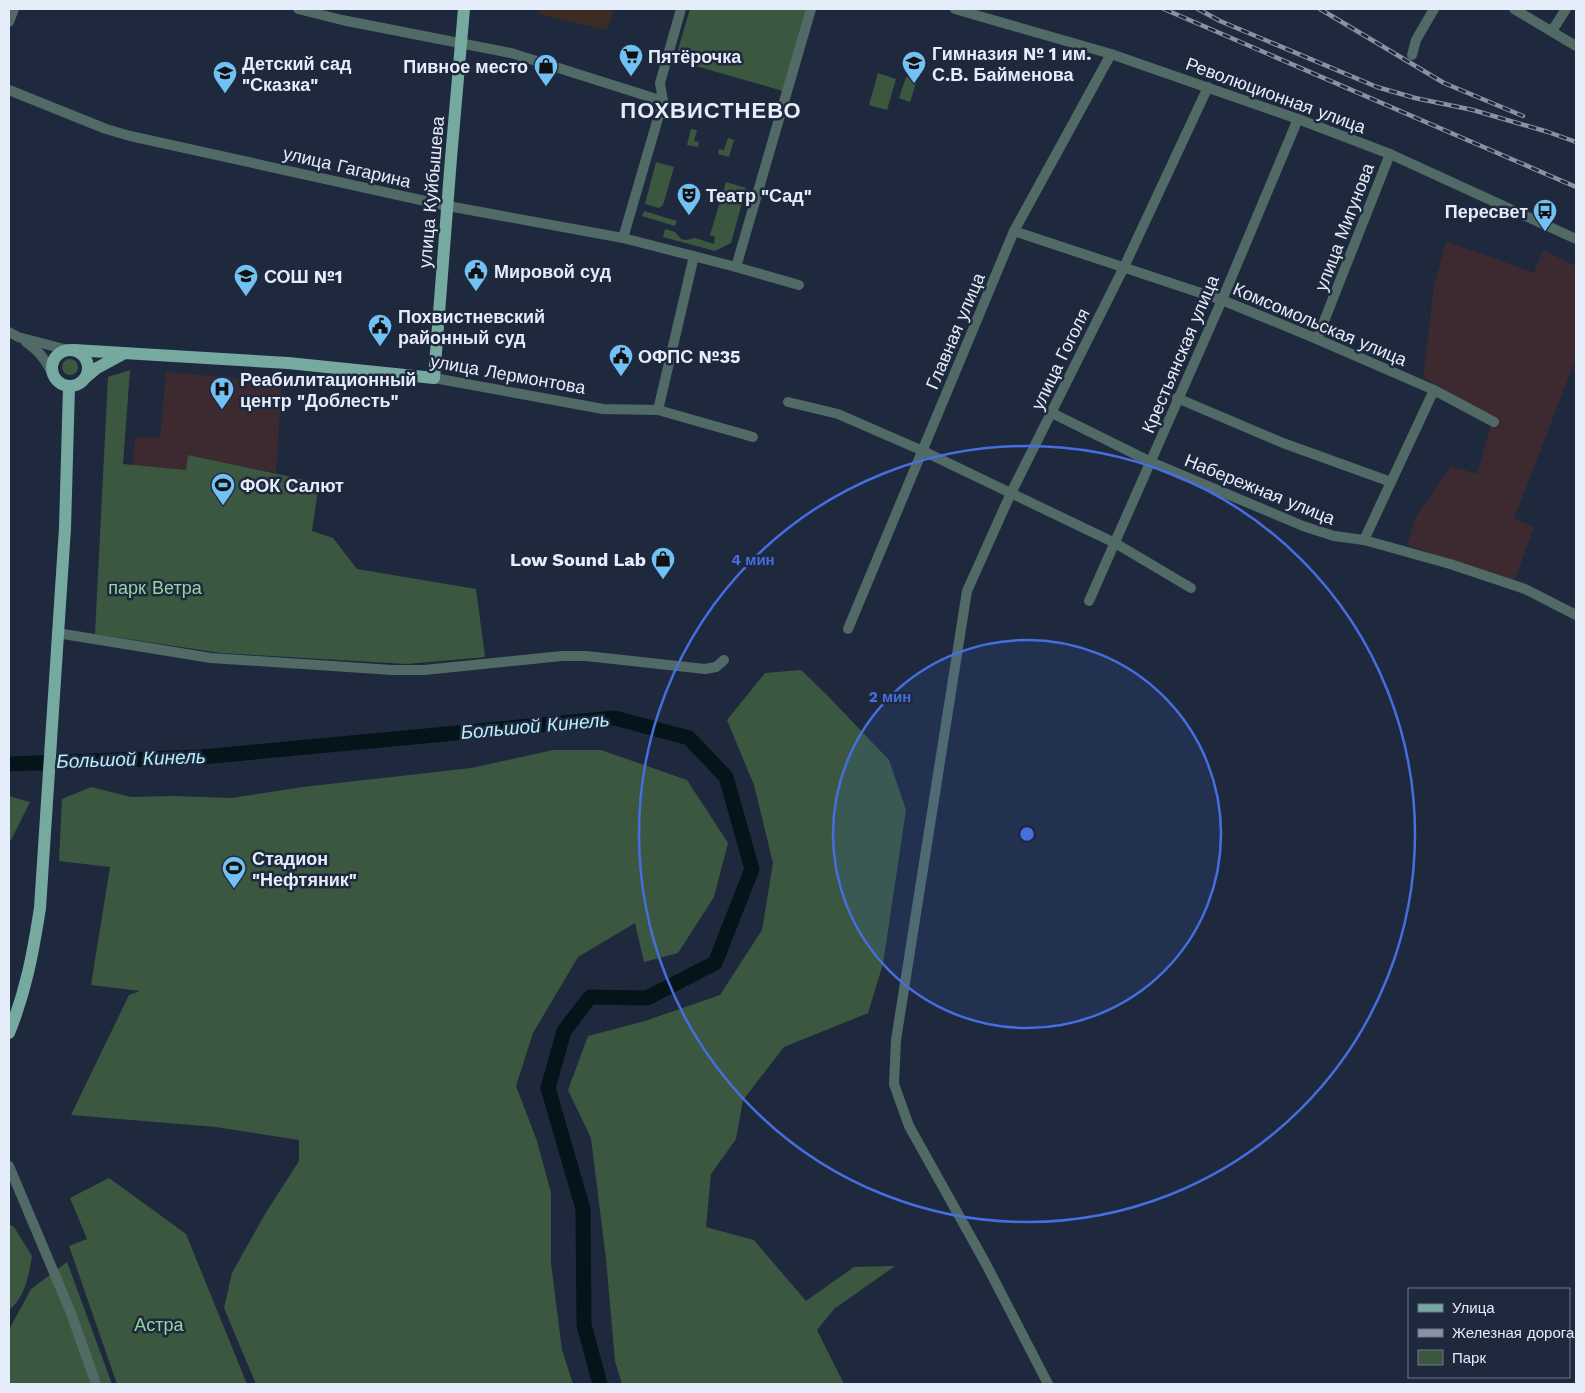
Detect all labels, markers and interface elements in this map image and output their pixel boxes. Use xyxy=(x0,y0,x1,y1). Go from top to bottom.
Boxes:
supermarket icon: Пятёрочка xyxy=(618,43,644,77)
place label: Гимназия № 1 им. С.В. Байменова xyxy=(932,43,1091,85)
place label: Пятёрочка xyxy=(648,46,742,67)
school or university icon: Гимназия № 1 им. С.В. Байменова xyxy=(901,50,927,84)
place label: Детский сад "Сказка" xyxy=(242,53,352,95)
shop icon: Пивное место xyxy=(533,53,559,87)
street label: Революционная улица xyxy=(1183,53,1370,138)
place label: Пивное место xyxy=(403,56,528,77)
school or university icon: Детский сад "Сказка" xyxy=(212,60,238,94)
district label: ПОХВИСТНЕВО xyxy=(620,98,802,123)
street label: улица Куйбышева xyxy=(414,114,448,269)
street label: улица Гагарина xyxy=(281,142,414,192)
street label: улица Мигунова xyxy=(1310,159,1378,294)
theatre icon: Театр "Сад" xyxy=(676,182,702,216)
place label: Театр "Сад" xyxy=(706,185,812,206)
bus stop icon: Пересвет xyxy=(1532,198,1558,232)
place label: Пересвет xyxy=(1445,201,1528,222)
public building icon: Мировой суд xyxy=(463,258,489,292)
place label: Мировой суд xyxy=(494,261,612,282)
school or university icon: СОШ №1 xyxy=(233,263,259,297)
place label: СОШ №1 xyxy=(264,266,343,287)
street label: Главная улица xyxy=(921,269,989,392)
street label: Крестьянская улица xyxy=(1137,271,1223,436)
street label: Комсомольская улица xyxy=(1230,278,1411,371)
street label: улица Гоголя xyxy=(1026,305,1094,413)
place label: Похвистневский районный суд xyxy=(398,306,545,348)
public building icon: Похвистневский районный суд xyxy=(367,313,393,347)
public building icon: ОФПС №35 xyxy=(608,343,634,377)
place label: ОФПС №35 xyxy=(638,346,741,367)
street label: улица Лермонтова xyxy=(429,350,588,398)
place label: Реабилитационный центр "Доблесть" xyxy=(240,369,416,411)
hospital icon: Реабилитационный центр "Доблесть" xyxy=(209,376,235,410)
street label: Набережная улица xyxy=(1182,449,1339,529)
sports icon: ФОК Салют xyxy=(210,472,236,506)
place label: ФОК Салют xyxy=(240,475,344,496)
shop icon: Low Sound Lab xyxy=(650,546,676,580)
place label: Low Sound Lab xyxy=(510,549,646,570)
text: 4 мин xyxy=(731,551,775,569)
park label: парк Ветра xyxy=(108,577,203,598)
text: 2 мин xyxy=(869,688,911,706)
water label: Большой Кинель xyxy=(460,708,610,744)
water label: Большой Кинель xyxy=(56,745,206,773)
centre of rings xyxy=(1018,825,1036,843)
place label: Стадион "Нефтяник" xyxy=(252,848,357,890)
sports icon: Стадион "Нефтяник" xyxy=(221,855,247,889)
legend xyxy=(1408,1288,1570,1378)
text: Улица xyxy=(1452,1299,1495,1317)
park label: Астра xyxy=(134,1314,185,1335)
text: Железная дорога xyxy=(1452,1324,1575,1342)
text: Парк xyxy=(1452,1349,1486,1367)

